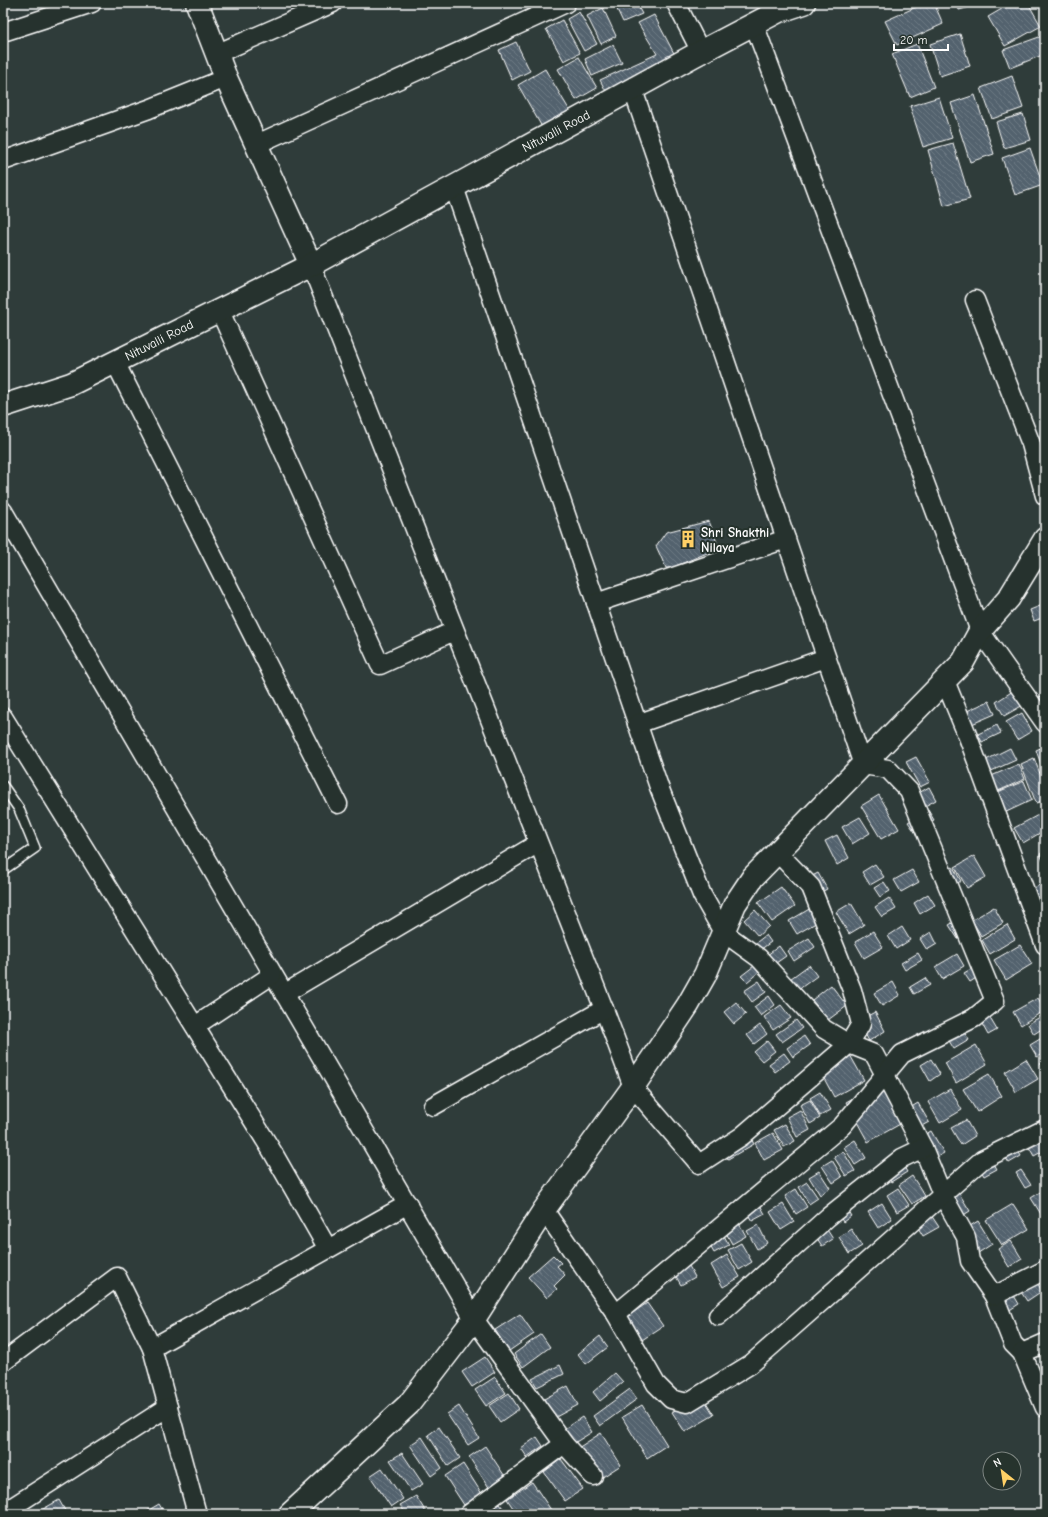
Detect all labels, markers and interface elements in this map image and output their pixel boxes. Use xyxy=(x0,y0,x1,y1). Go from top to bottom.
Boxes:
scale bar xyxy=(894,26,948,52)
text: 20 m xyxy=(900,33,928,47)
street label: Nituvalli Road xyxy=(519,107,593,155)
street label: Nituvalli Road xyxy=(122,316,196,364)
place label: Shri Shakthi Nilaya xyxy=(701,525,769,555)
building icon: Shri Shakthi Nilaya xyxy=(678,529,698,549)
north arrow xyxy=(982,1451,1022,1491)
text: N xyxy=(991,1455,1004,1470)

